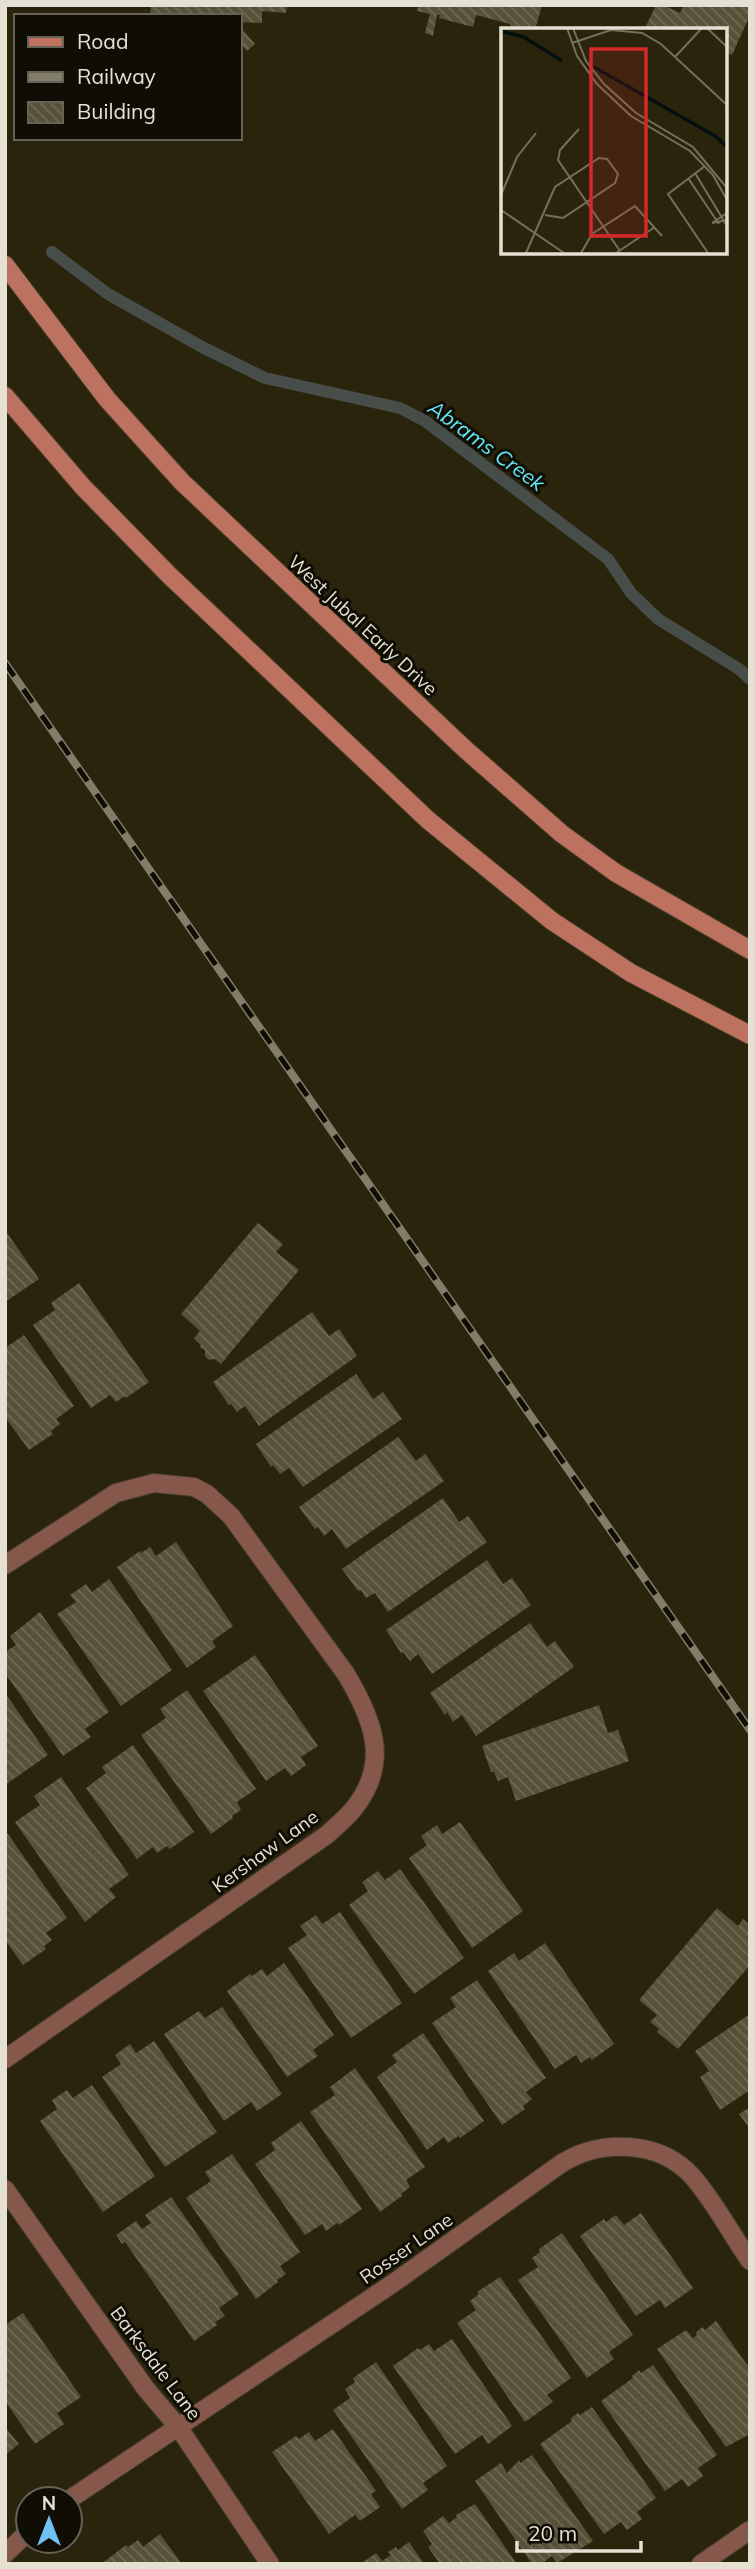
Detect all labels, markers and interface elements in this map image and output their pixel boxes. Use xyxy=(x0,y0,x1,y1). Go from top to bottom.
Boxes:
legend xyxy=(14,14,242,140)
text: Road xyxy=(77,28,128,54)
inset map xyxy=(501,28,727,254)
text: Railway xyxy=(77,63,156,89)
text: Building xyxy=(77,98,156,124)
water label: Abrams Creek xyxy=(423,393,551,497)
street label: West Jubal Early Drive xyxy=(283,550,443,700)
street label: Kershaw Lane xyxy=(207,1804,323,1898)
street label: Rosser Lane xyxy=(355,2207,457,2289)
street label: Barksdale Lane xyxy=(105,2301,207,2425)
north arrow xyxy=(14,2485,84,2555)
text: N xyxy=(42,2491,56,2515)
scale bar xyxy=(517,2510,641,2554)
text: 20 m xyxy=(528,2520,577,2546)

